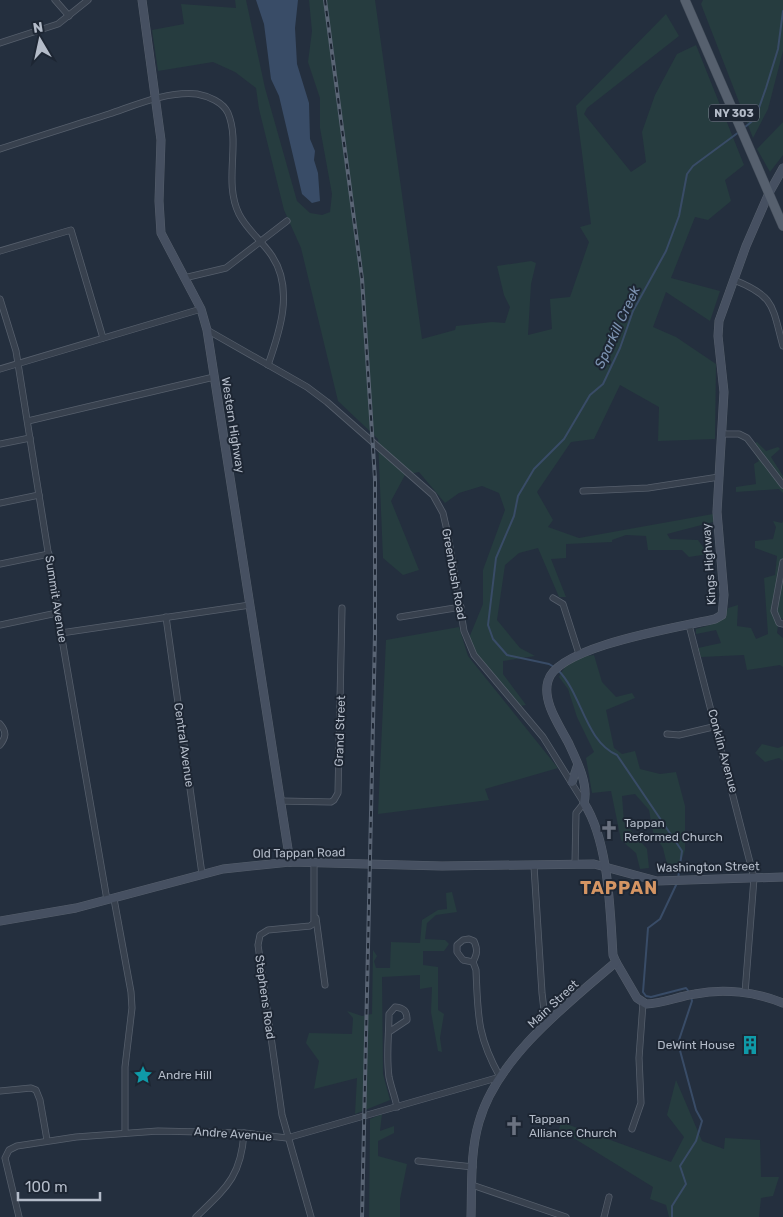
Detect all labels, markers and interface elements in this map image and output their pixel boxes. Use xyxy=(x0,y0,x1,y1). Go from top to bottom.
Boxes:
north arrow xyxy=(15,15,65,65)
text: N xyxy=(32,18,44,37)
road number: NY 303 xyxy=(709,105,759,122)
water label: Sparkill Creek xyxy=(591,283,644,371)
street label: Western Highway xyxy=(219,376,248,474)
street label: Kings Highway xyxy=(699,522,719,605)
street label: Greenbush Road xyxy=(439,527,469,621)
street label: Summit Avenue xyxy=(42,554,70,644)
street label: Grand Street xyxy=(332,695,348,767)
street label: Central Avenue xyxy=(171,702,197,788)
street label: Conklin Avenue xyxy=(705,708,741,795)
place label: Tappan Reformed Church xyxy=(624,816,723,844)
church icon: Tappan Reformed Church xyxy=(598,819,620,841)
street label: Old Tappan Road xyxy=(252,845,346,861)
street label: Washington Street xyxy=(656,859,760,875)
district label: TAPPAN xyxy=(580,877,658,899)
street label: Stephens Road xyxy=(252,954,278,1040)
street label: Main Street xyxy=(525,977,581,1031)
building icon: DeWint House xyxy=(739,1034,761,1056)
place label: DeWint House xyxy=(657,1038,735,1052)
place icon: Andre Hill xyxy=(132,1064,154,1086)
place label: Andre Hill xyxy=(158,1068,212,1082)
place label: Tappan Alliance Church xyxy=(529,1112,617,1140)
church icon: Tappan Alliance Church xyxy=(503,1115,525,1137)
street label: Andre Avenue xyxy=(193,1124,273,1144)
scale bar xyxy=(18,1170,100,1202)
text: 100 m xyxy=(25,1178,67,1196)

